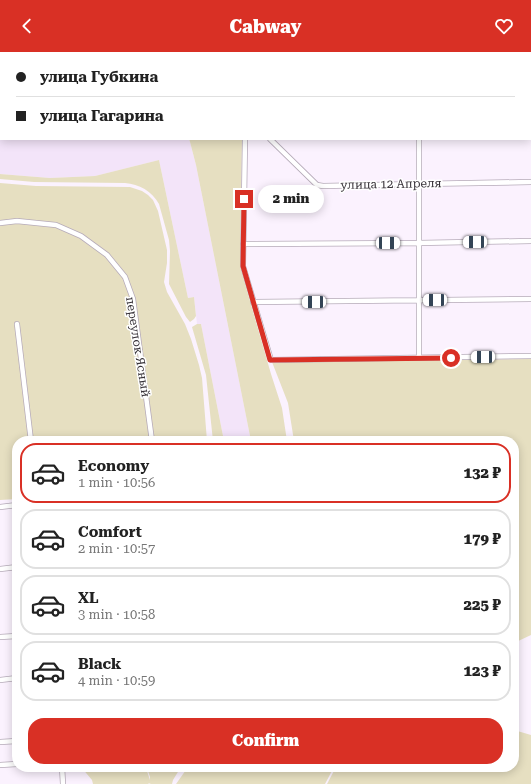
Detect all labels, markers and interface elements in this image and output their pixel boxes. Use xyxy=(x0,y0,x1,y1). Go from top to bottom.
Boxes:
icon: back xyxy=(16,15,38,37)
icon: heart xyxy=(493,15,515,37)
text: Cabway xyxy=(230,16,301,37)
text: улица Губкина xyxy=(40,68,158,86)
text: улица Гагарина xyxy=(40,107,164,125)
street label: улица 12 Апреля xyxy=(340,176,442,192)
callout: 2 min xyxy=(258,185,324,213)
route end xyxy=(235,190,253,208)
text: 2 min xyxy=(273,191,309,206)
car xyxy=(463,236,487,248)
car xyxy=(376,237,400,249)
car xyxy=(423,294,447,306)
street label: переулок Ясный xyxy=(123,296,153,398)
car xyxy=(302,296,326,308)
route start xyxy=(442,349,460,367)
car xyxy=(471,351,495,363)
icon: car xyxy=(30,455,66,491)
text: Economy xyxy=(78,457,149,475)
text: 132 ₽ xyxy=(464,464,501,482)
text: 1 min · 10:56 xyxy=(78,475,155,490)
icon: car xyxy=(30,521,66,557)
text: Comfort xyxy=(78,523,142,541)
text: 179 ₽ xyxy=(464,530,501,548)
text: 2 min · 10:57 xyxy=(78,541,155,556)
icon: car xyxy=(30,587,66,623)
text: XL xyxy=(78,589,99,607)
text: 225 ₽ xyxy=(464,596,501,614)
text: 3 min · 10:58 xyxy=(78,607,155,622)
icon: car xyxy=(30,653,66,689)
text: Black xyxy=(78,655,121,673)
text: 123 ₽ xyxy=(464,662,501,680)
text: 4 min · 10:59 xyxy=(78,673,155,688)
button: Confirm xyxy=(28,718,503,764)

